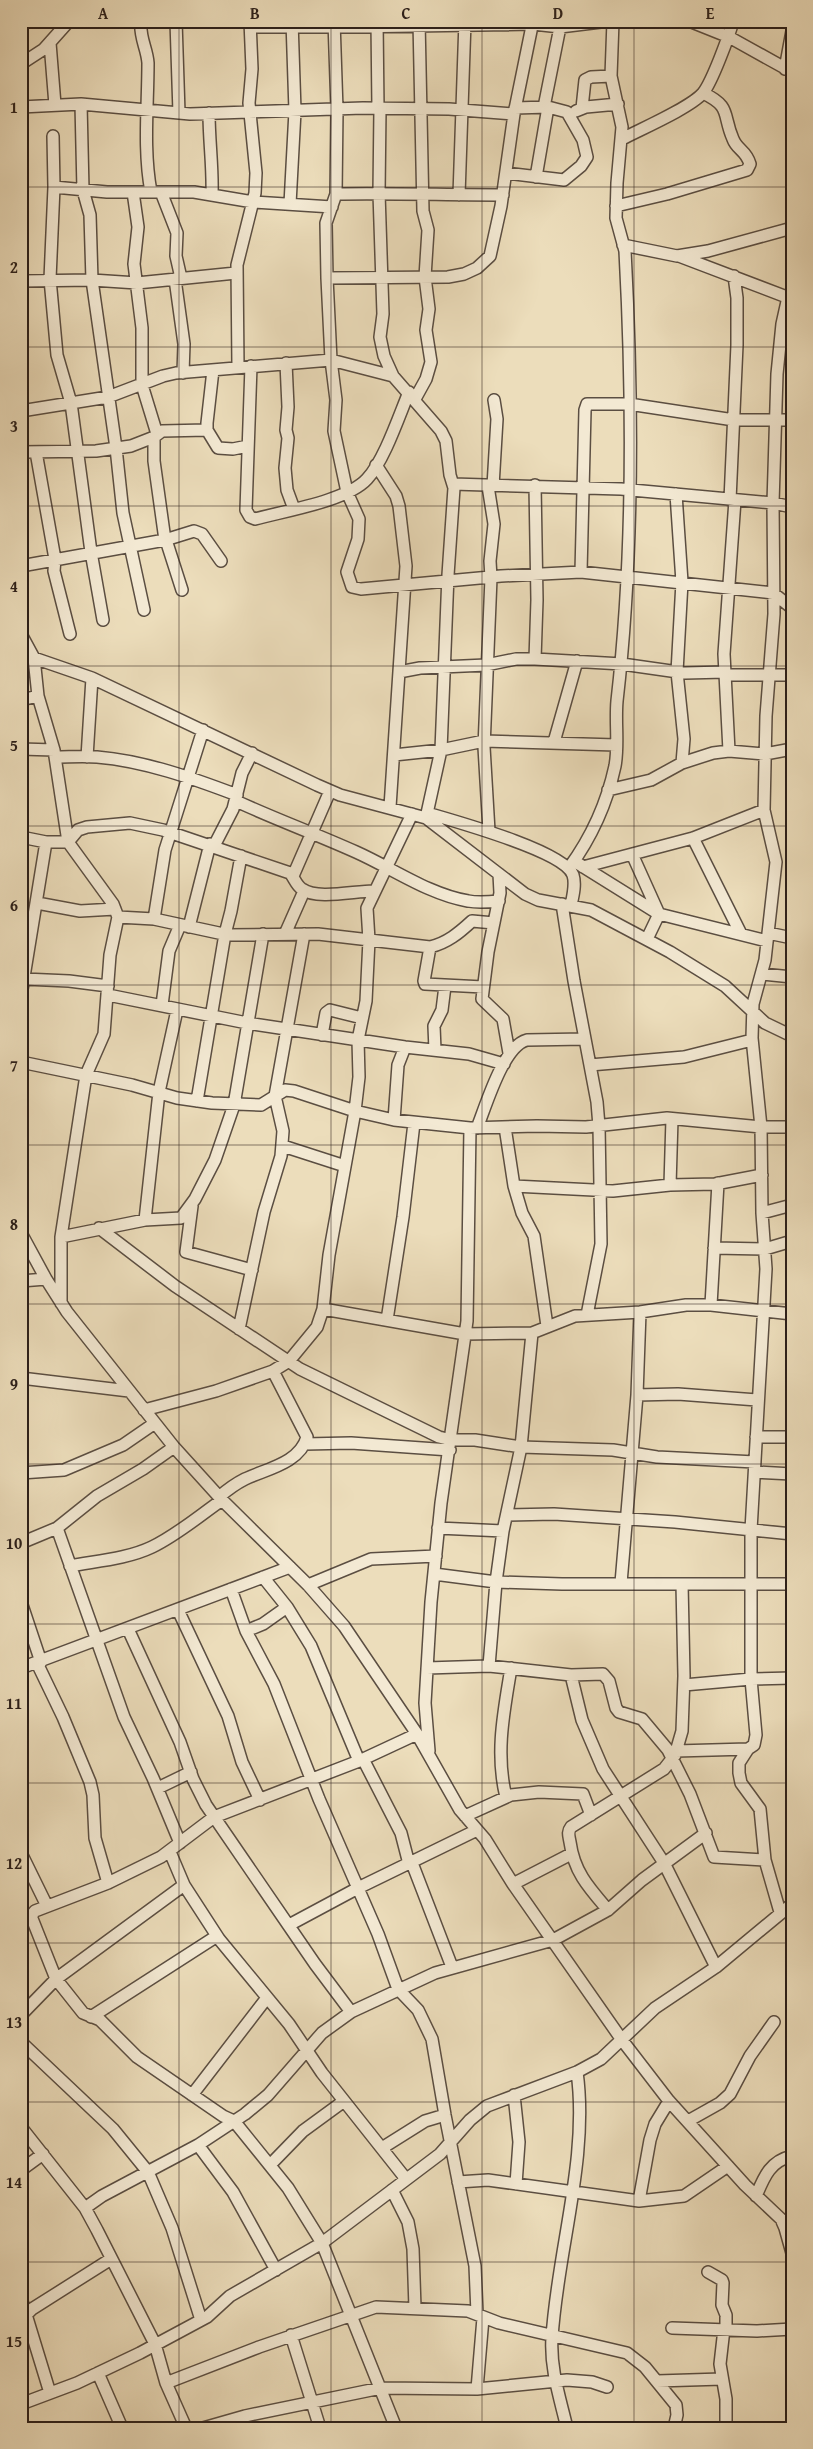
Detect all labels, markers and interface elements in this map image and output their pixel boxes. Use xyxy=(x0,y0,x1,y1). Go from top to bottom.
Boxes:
text: A xyxy=(98,1,109,25)
text: B xyxy=(250,1,260,25)
text: C xyxy=(401,1,411,25)
text: D xyxy=(553,1,563,25)
text: E xyxy=(706,1,715,25)
text: 1 xyxy=(10,95,18,119)
text: 2 xyxy=(10,255,18,279)
text: 3 xyxy=(10,414,18,438)
text: 4 xyxy=(10,574,18,598)
text: 5 xyxy=(10,733,18,757)
text: 6 xyxy=(10,893,18,917)
text: 7 xyxy=(10,1053,18,1077)
text: 8 xyxy=(10,1212,18,1236)
text: 9 xyxy=(10,1372,18,1396)
text: 10 xyxy=(6,1531,22,1555)
text: 11 xyxy=(6,1691,22,1715)
text: 12 xyxy=(6,1851,22,1875)
text: 13 xyxy=(6,2010,22,2034)
text: 14 xyxy=(6,2170,22,2194)
text: 15 xyxy=(6,2329,22,2353)

